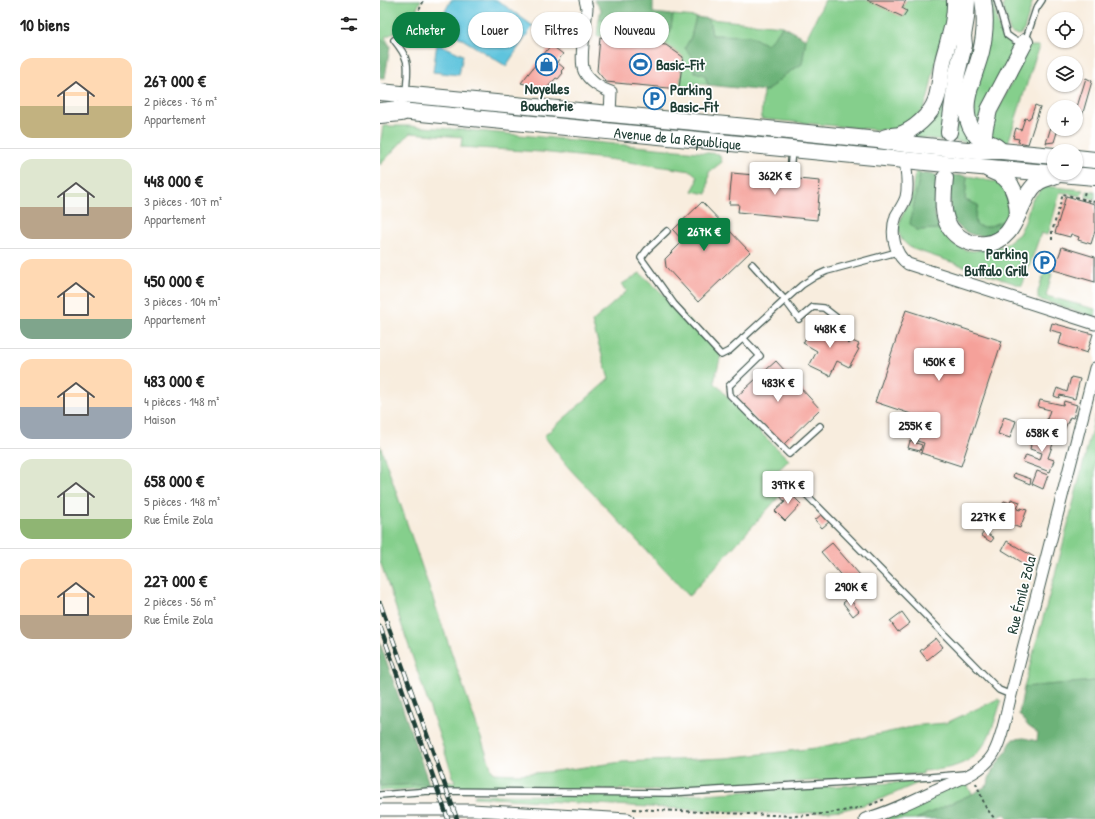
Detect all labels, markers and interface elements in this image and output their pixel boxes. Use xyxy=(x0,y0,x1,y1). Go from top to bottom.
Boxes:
chip: Acheter xyxy=(392,12,460,48)
chip: Louer xyxy=(468,12,523,48)
chip: Filtres xyxy=(531,12,592,48)
chip: Nouveau xyxy=(600,12,669,48)
map controls xyxy=(1047,12,1083,180)
button: locate xyxy=(1047,12,1083,48)
text: 10 biens xyxy=(20,13,70,36)
icon: filters xyxy=(338,13,360,35)
sports icon: Basic-Fit xyxy=(627,51,653,77)
shop icon: Noyelles Boucherie xyxy=(534,52,560,78)
place label: Basic-Fit xyxy=(656,54,705,75)
button: layers xyxy=(1047,56,1083,92)
text: 267 000 € xyxy=(144,69,206,92)
icon: home xyxy=(52,74,100,122)
place label: Noyelles Boucherie xyxy=(521,78,573,116)
place label: Parking Basic-Fit xyxy=(670,79,719,117)
parking icon: Parking Basic-Fit xyxy=(642,85,668,111)
text: 2 pièces · 76 m² xyxy=(144,92,217,110)
button: + xyxy=(1047,100,1083,136)
text: Appartement xyxy=(144,110,206,128)
street label: Avenue de la République xyxy=(613,121,742,155)
button: − xyxy=(1047,144,1083,180)
pin: 362K € xyxy=(742,162,808,196)
text: 362K € xyxy=(758,166,792,184)
text: 448 000 € xyxy=(144,169,203,192)
icon: home xyxy=(52,175,100,223)
text: 3 pièces · 107 m² xyxy=(144,192,222,210)
text: Appartement xyxy=(144,210,206,228)
pin: 267K € xyxy=(671,218,737,252)
text: 267K € xyxy=(687,222,721,240)
place label: Parking Buffalo Grill xyxy=(964,243,1029,281)
parking icon: Parking Buffalo Grill xyxy=(1031,249,1057,275)
text: 450 000 € xyxy=(144,269,204,292)
icon: home xyxy=(52,275,100,323)
text: 3 pièces · 104 m² xyxy=(144,292,221,310)
text: Appartement xyxy=(144,310,206,328)
pin: 448K € xyxy=(797,315,863,349)
text: 448K € xyxy=(814,319,846,337)
pin: 450K € xyxy=(906,348,972,382)
text: 450K € xyxy=(923,352,955,370)
text: 483 000 € xyxy=(144,369,204,392)
pin: 483K € xyxy=(745,369,811,403)
text: 483K € xyxy=(762,373,794,391)
icon: home xyxy=(52,375,100,423)
text: 4 pièces · 148 m² xyxy=(144,392,219,410)
text: Maison xyxy=(144,410,176,428)
pin: 255K € xyxy=(882,412,948,446)
text: 255K € xyxy=(898,416,932,434)
pin: 658K € xyxy=(1009,419,1075,453)
text: 658K € xyxy=(1026,423,1058,441)
text: 658 000 € xyxy=(144,469,204,492)
pin: 397K € xyxy=(755,471,821,505)
icon: home xyxy=(52,475,100,523)
text: 397K € xyxy=(771,475,805,493)
text: 5 pièces · 148 m² xyxy=(144,492,220,510)
pin: 227K € xyxy=(955,503,1021,537)
text: 227K € xyxy=(971,507,1005,525)
text: Rue Émile Zola xyxy=(144,510,213,528)
street label: Rue Émile Zola xyxy=(1001,554,1041,636)
text: 227 000 € xyxy=(144,569,207,592)
pin: 290K € xyxy=(818,573,884,607)
icon: home xyxy=(52,575,100,623)
text: 290K € xyxy=(835,577,867,595)
text: 2 pièces · 56 m² xyxy=(144,592,216,610)
text: Rue Émile Zola xyxy=(144,610,213,628)

